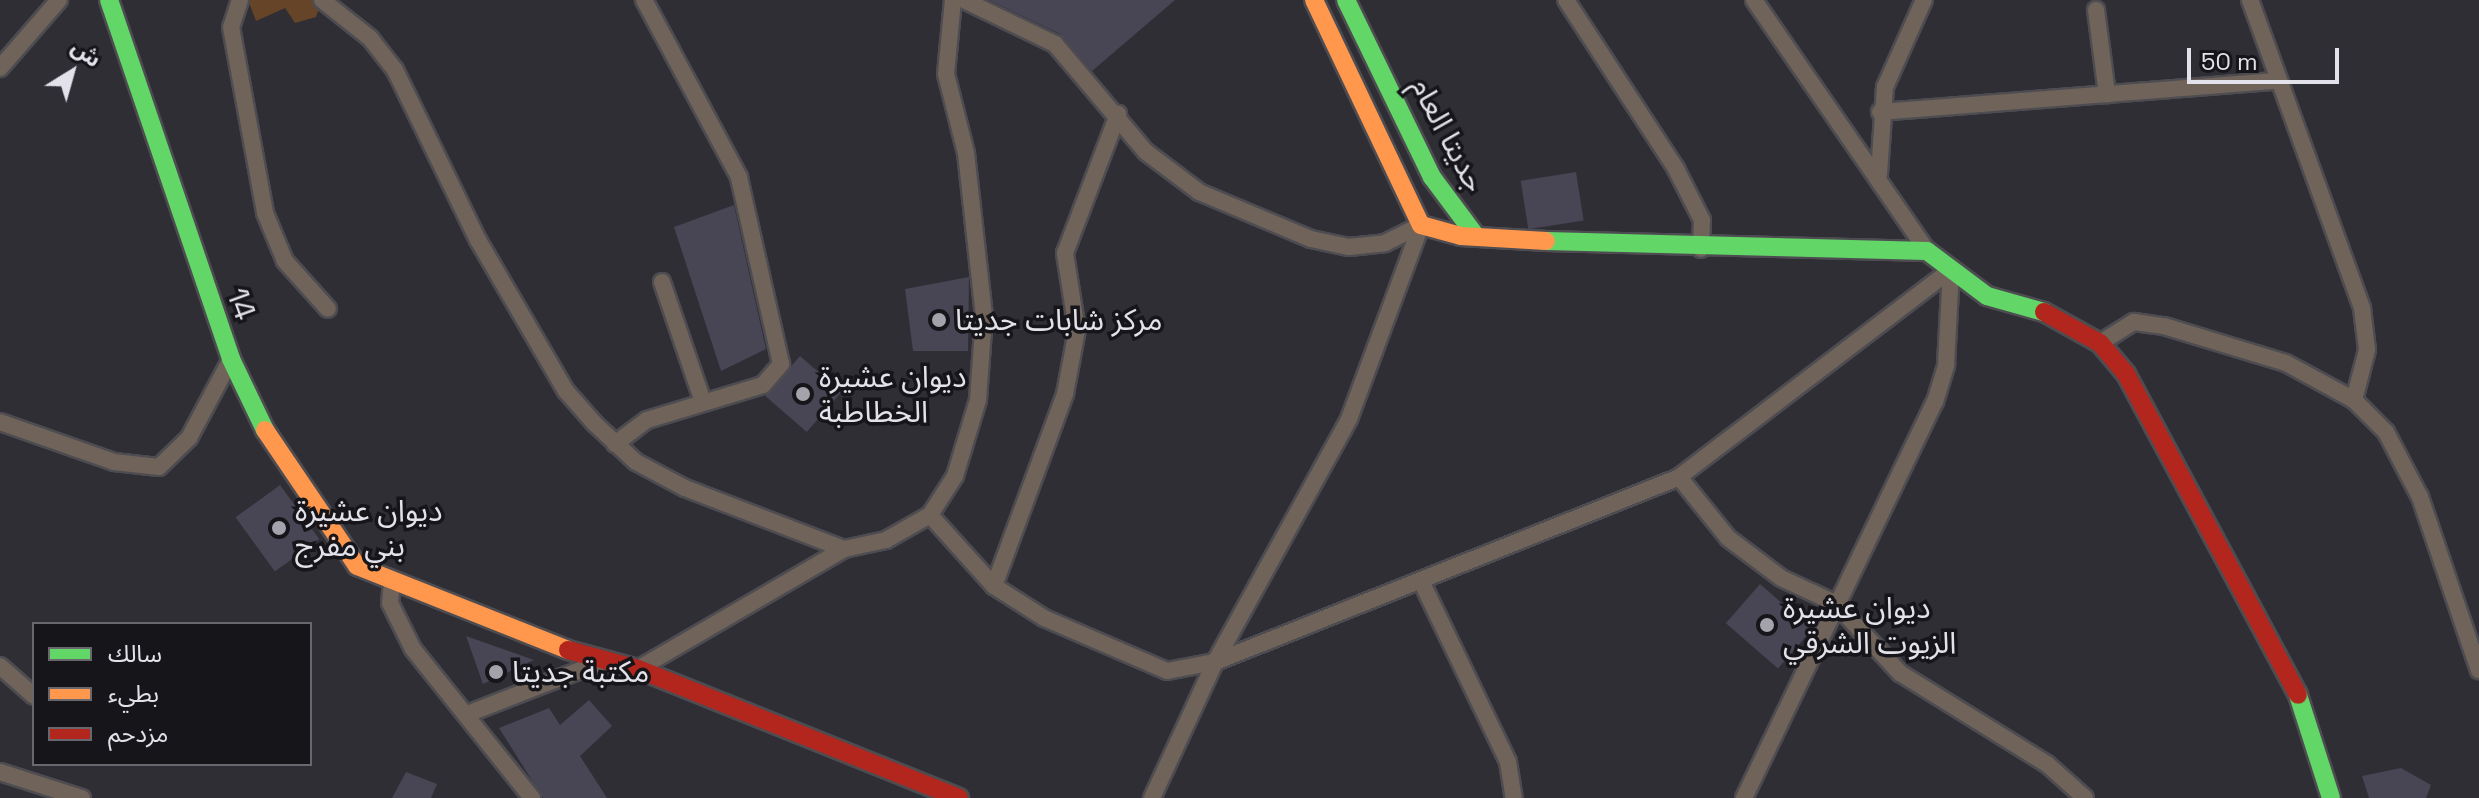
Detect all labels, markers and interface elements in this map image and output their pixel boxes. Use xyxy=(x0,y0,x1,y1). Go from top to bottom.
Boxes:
north arrow xyxy=(32,32,112,112)
scale bar xyxy=(2191,32,2343,82)
text: ش xyxy=(66,33,107,73)
text: 50 m xyxy=(2201,46,2258,77)
street label: جديتا العام xyxy=(1403,72,1493,198)
street label: 14 xyxy=(219,283,263,325)
place label: مركز شابات جديتا xyxy=(955,302,1162,338)
marker: مركز شابات جديتا xyxy=(930,311,948,329)
place label: ديوان عشيرة الخطاطبة xyxy=(819,359,966,430)
marker: ديوان عشيرة الخطاطبة xyxy=(794,385,812,403)
place label: ديوان عشيرة بني مفرج xyxy=(295,493,442,564)
marker: ديوان عشيرة بني مفرج xyxy=(270,519,288,537)
place label: ديوان عشيرة الزيوت الشرقي xyxy=(1783,590,1956,660)
marker: ديوان عشيرة الزيوت الشرقي xyxy=(1758,616,1776,634)
legend xyxy=(32,622,312,766)
text: سالك xyxy=(108,638,162,669)
place label: مكتبة جديتا xyxy=(512,654,649,690)
marker: مكتبة جديتا xyxy=(487,663,505,681)
text: بطيء xyxy=(108,678,159,709)
text: مزدحم xyxy=(108,718,168,749)

